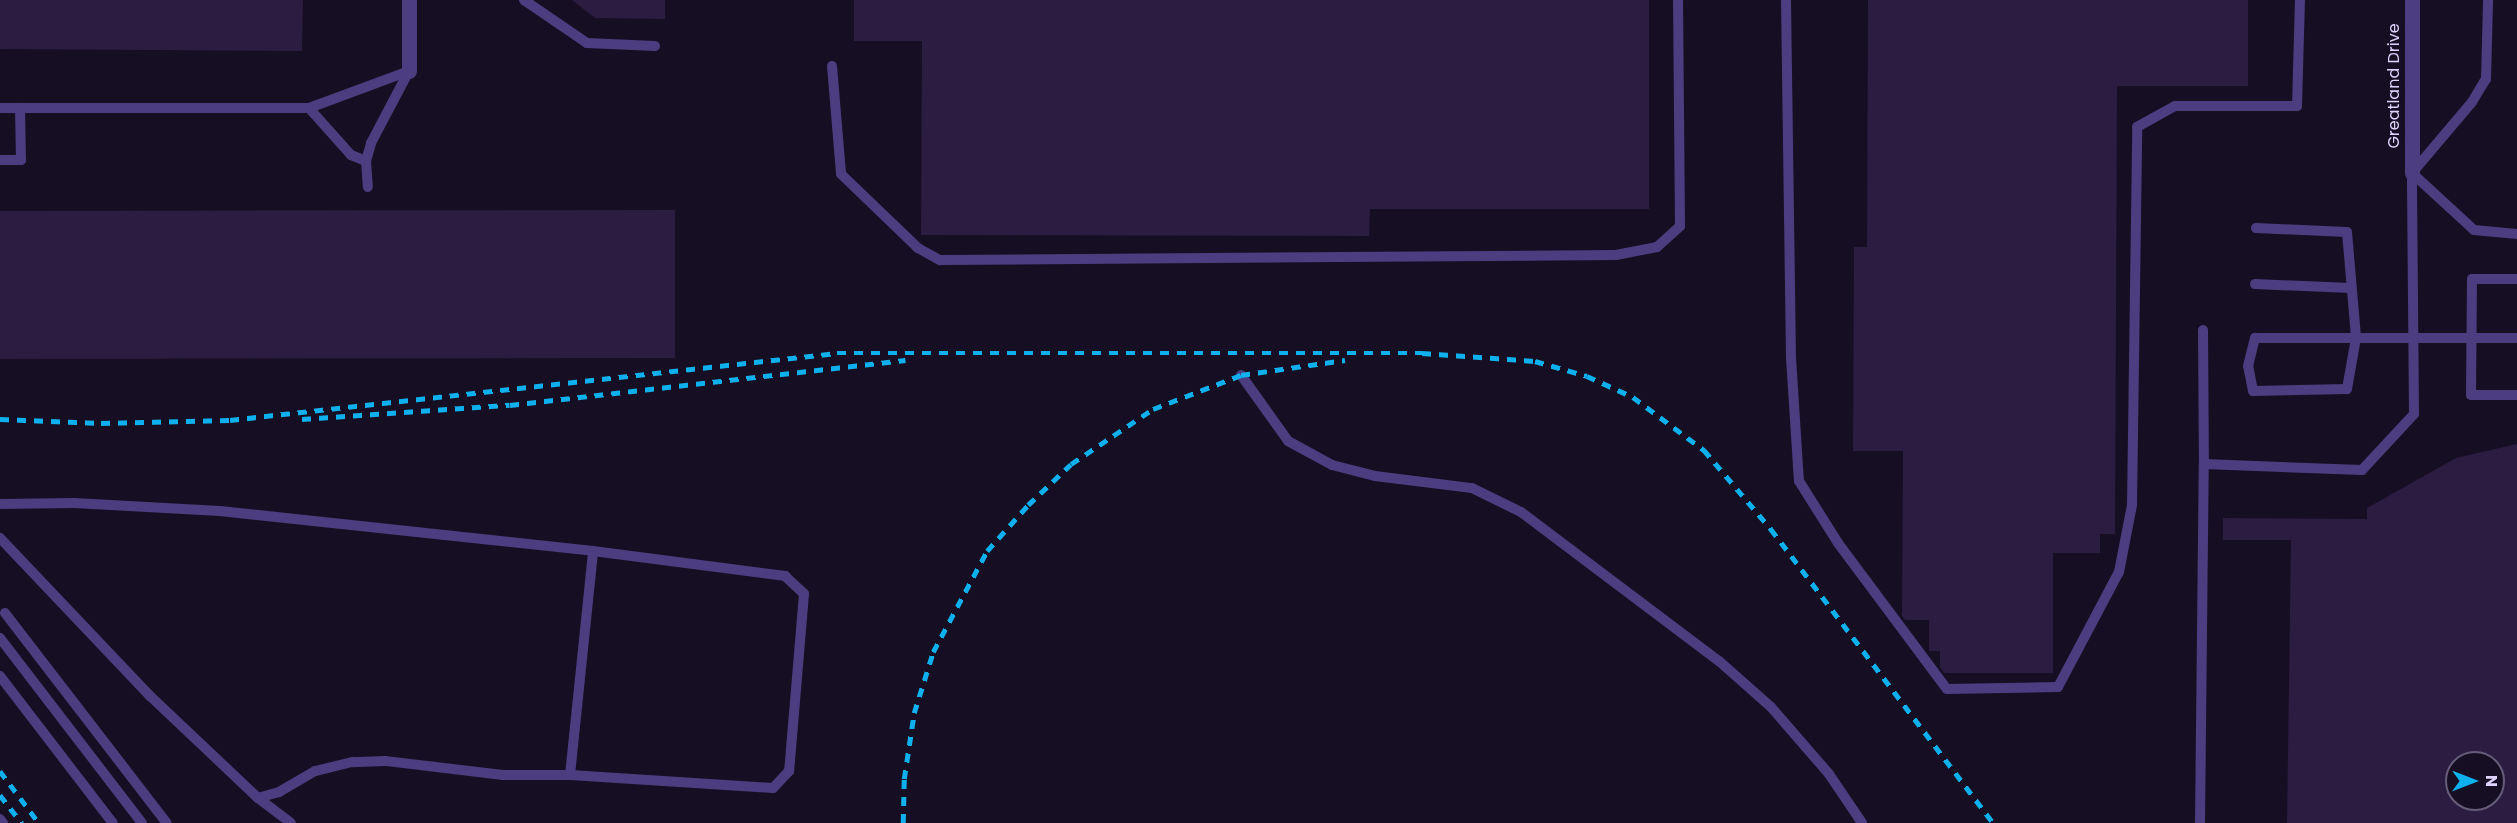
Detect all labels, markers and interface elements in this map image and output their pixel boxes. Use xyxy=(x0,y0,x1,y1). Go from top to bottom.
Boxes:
street label: Greatland Drive xyxy=(2384,23,2404,149)
north arrow xyxy=(2445,751,2505,811)
text: N xyxy=(2480,775,2503,787)

